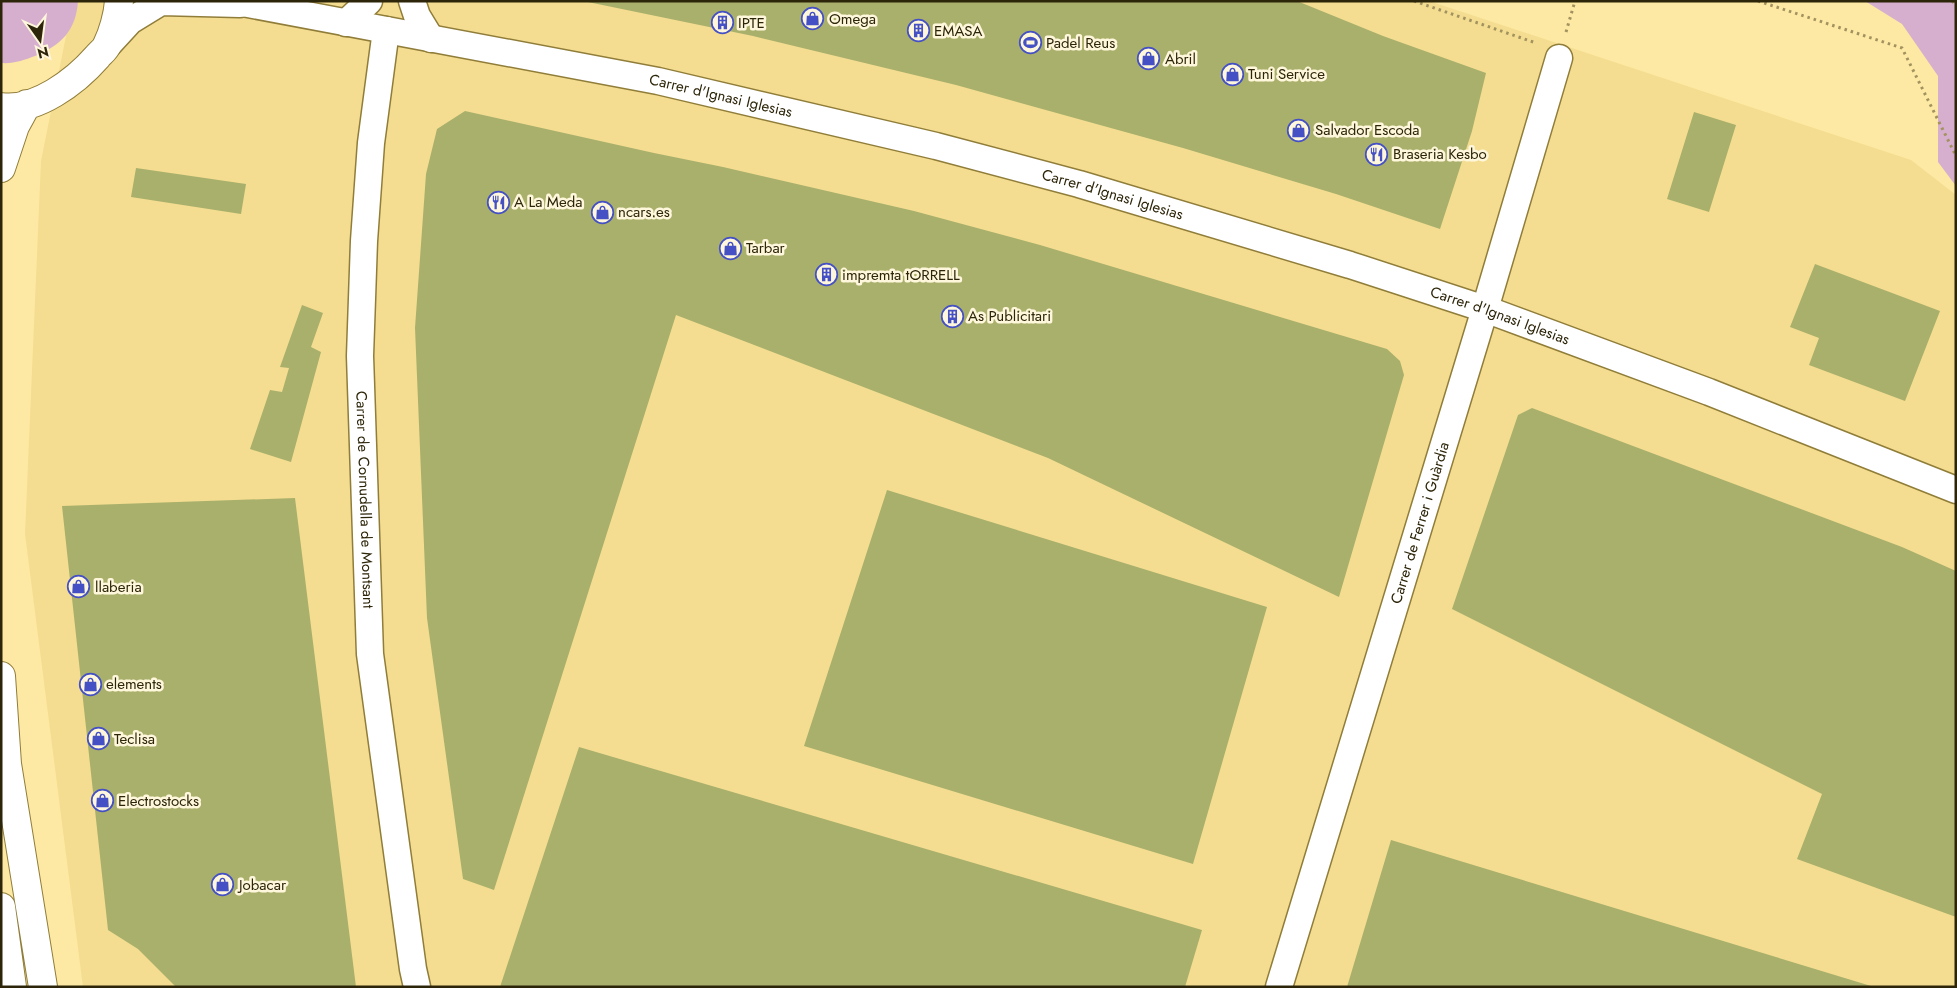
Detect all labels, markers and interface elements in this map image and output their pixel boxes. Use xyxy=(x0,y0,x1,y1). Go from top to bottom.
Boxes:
shop icon: Omega xyxy=(801,7,825,31)
place label: Omega xyxy=(829,8,876,30)
building icon: IPTE xyxy=(710,11,734,35)
place label: IPTE xyxy=(738,12,765,34)
north arrow xyxy=(15,15,65,65)
building icon: EMASA xyxy=(906,19,930,43)
place label: EMASA xyxy=(934,20,983,42)
sports icon: Padel Reus xyxy=(1018,31,1042,55)
place label: Padel Reus xyxy=(1046,32,1115,54)
text: N xyxy=(35,42,51,64)
shop icon: Abril xyxy=(1137,47,1161,71)
place label: Abril xyxy=(1165,48,1196,70)
shop icon: Tuni Service xyxy=(1220,62,1244,86)
place label: Tuni Service xyxy=(1248,63,1325,85)
street label: Carrer d'Ignasi Iglesias xyxy=(648,69,795,123)
shop icon: Salvador Escoda xyxy=(1287,118,1311,142)
place label: Salvador Escoda xyxy=(1315,119,1420,141)
restaurant icon: Braseria Kesbo xyxy=(1365,142,1389,166)
place label: Braseria Kesbo xyxy=(1393,143,1487,165)
street label: Carrer d'Ignasi Iglesias xyxy=(1039,164,1186,226)
restaurant icon: A La Meda xyxy=(486,190,510,214)
place label: A La Meda xyxy=(514,191,583,213)
shop icon: ncars.es xyxy=(590,200,614,224)
place label: ncars.es xyxy=(618,201,670,223)
shop icon: Tarbar xyxy=(718,236,742,260)
place label: Tarbar xyxy=(746,237,786,259)
building icon: impremta tORRELL xyxy=(814,263,838,287)
place label: impremta tORRELL xyxy=(842,264,960,286)
street label: Carrer d'Ignasi Iglesias xyxy=(1427,281,1573,350)
building icon: As Publicitari xyxy=(940,304,964,328)
place label: As Publicitari xyxy=(968,305,1051,327)
street label: Carrer de Cornudella de Montsant xyxy=(350,391,379,609)
street label: Carrer de Ferrer i Guàrdia xyxy=(1385,439,1455,607)
shop icon: llaberia xyxy=(67,575,91,599)
place label: llaberia xyxy=(95,576,142,598)
shop icon: elements xyxy=(78,672,102,696)
place label: elements xyxy=(106,673,162,695)
shop icon: Teclisa xyxy=(86,727,110,751)
place label: Teclisa xyxy=(114,728,155,750)
shop icon: Electrostocks xyxy=(90,789,114,813)
place label: Electrostocks xyxy=(118,790,199,812)
shop icon: Jobacar xyxy=(211,873,235,897)
place label: Jobacar xyxy=(237,874,287,896)

